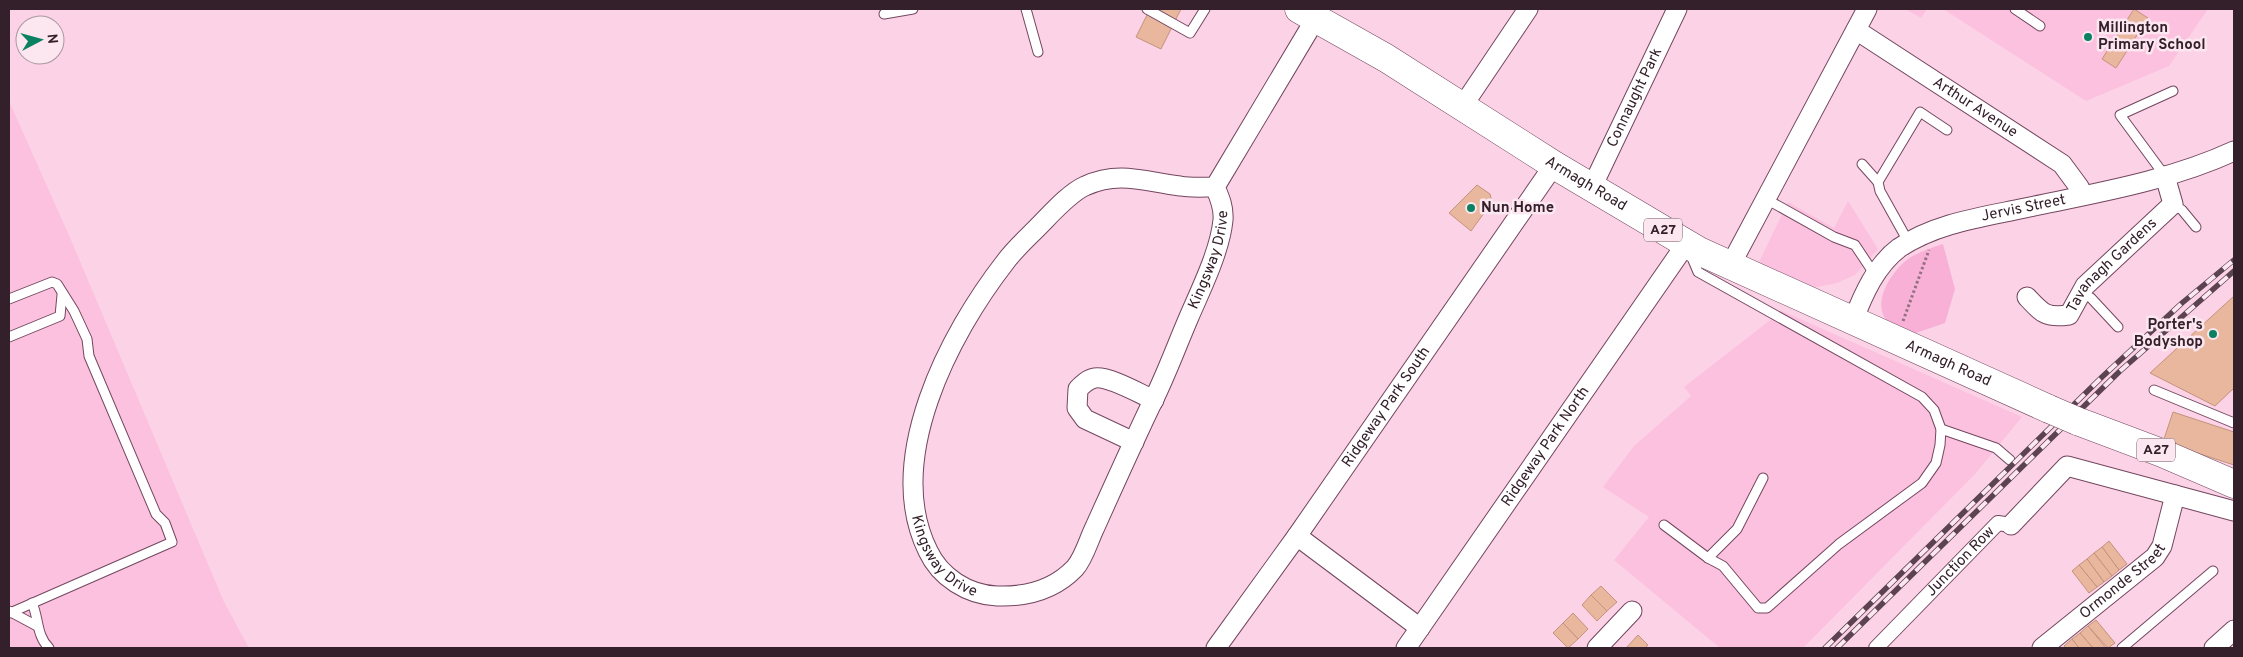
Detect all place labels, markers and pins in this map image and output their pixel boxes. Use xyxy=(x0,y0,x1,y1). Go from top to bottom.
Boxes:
place label: Millington Primary School xyxy=(2098,19,2206,55)
marker: Millington Primary School xyxy=(2082,31,2094,43)
place label: Nun Home xyxy=(1481,199,1554,218)
marker: Nun Home xyxy=(1465,202,1477,214)
place label: Porter's Bodyshop xyxy=(2134,316,2203,352)
marker: Porter's Bodyshop xyxy=(2207,328,2219,340)

